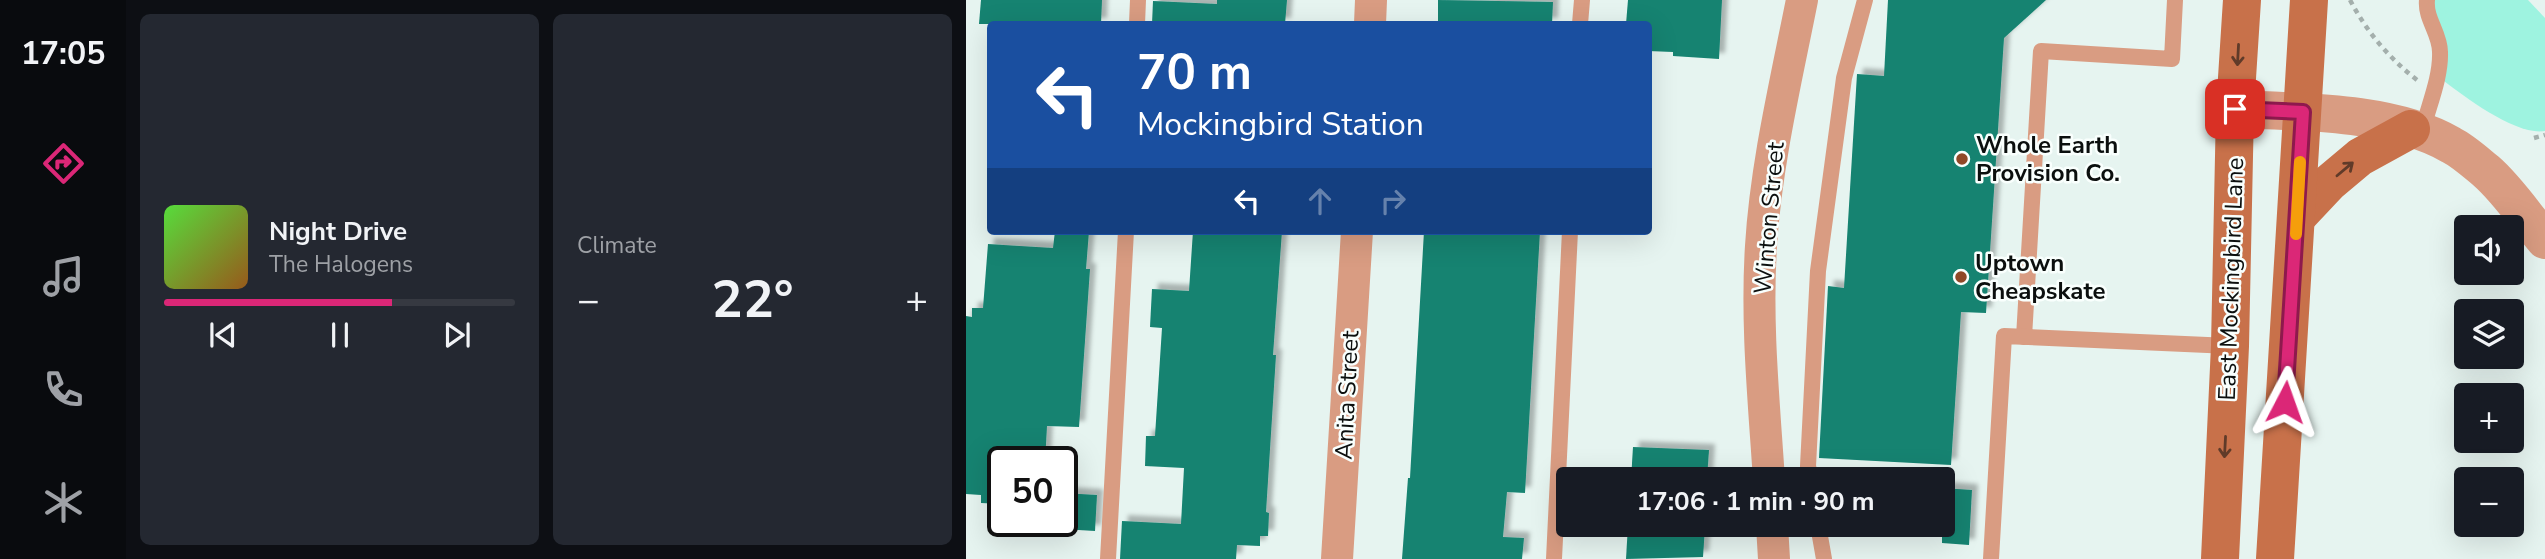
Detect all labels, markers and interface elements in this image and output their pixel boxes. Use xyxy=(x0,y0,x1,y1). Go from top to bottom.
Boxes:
text: 17:05 xyxy=(21,32,105,75)
text: 70 m xyxy=(1137,39,1252,106)
one-way arrow xyxy=(2231,43,2244,65)
icon: left xyxy=(1022,49,1113,140)
pin xyxy=(2205,79,2265,139)
icon: arrive xyxy=(2216,90,2254,128)
text: Mockingbird Station xyxy=(1137,103,1424,146)
place label: Whole Earth Provision Co. xyxy=(1976,129,2120,189)
icon: directions xyxy=(39,139,88,188)
street label: Winton Street xyxy=(1746,140,1792,295)
marker: Whole Earth Provision Co. xyxy=(1954,151,1970,167)
street label: East Mockingbird Lane xyxy=(2211,157,2251,401)
one-way arrow xyxy=(2336,161,2354,177)
icon: left xyxy=(1228,182,1266,220)
icon: ahead xyxy=(1301,182,1339,220)
icon: right xyxy=(1374,182,1412,220)
text: Night Drive xyxy=(269,214,407,249)
map controls xyxy=(2454,215,2524,537)
button: sound xyxy=(2454,215,2524,285)
text: Climate xyxy=(577,230,657,261)
place label: Uptown Cheapskate xyxy=(1975,247,2106,307)
text: The Halogens xyxy=(269,249,413,280)
icon: music xyxy=(39,252,88,301)
text: 22° xyxy=(711,264,794,335)
marker: Uptown Cheapskate xyxy=(1953,269,1969,285)
text: − xyxy=(577,275,600,326)
text: + xyxy=(905,275,928,326)
button: layers xyxy=(2454,299,2524,369)
icon: previous xyxy=(204,316,242,354)
icon: pause xyxy=(321,316,359,354)
icon: next xyxy=(438,316,476,354)
street label: Anita Street xyxy=(1328,329,1366,460)
icon: phone xyxy=(39,365,88,414)
position arrow xyxy=(2248,365,2322,439)
button: + xyxy=(2454,383,2524,453)
one-way arrow xyxy=(2219,435,2232,458)
speed limit sign: 50 xyxy=(987,446,1078,537)
button: − xyxy=(2454,467,2524,537)
icon: climate xyxy=(39,478,88,527)
text: 17:06 · 1 min · 90 m xyxy=(1636,484,1875,519)

